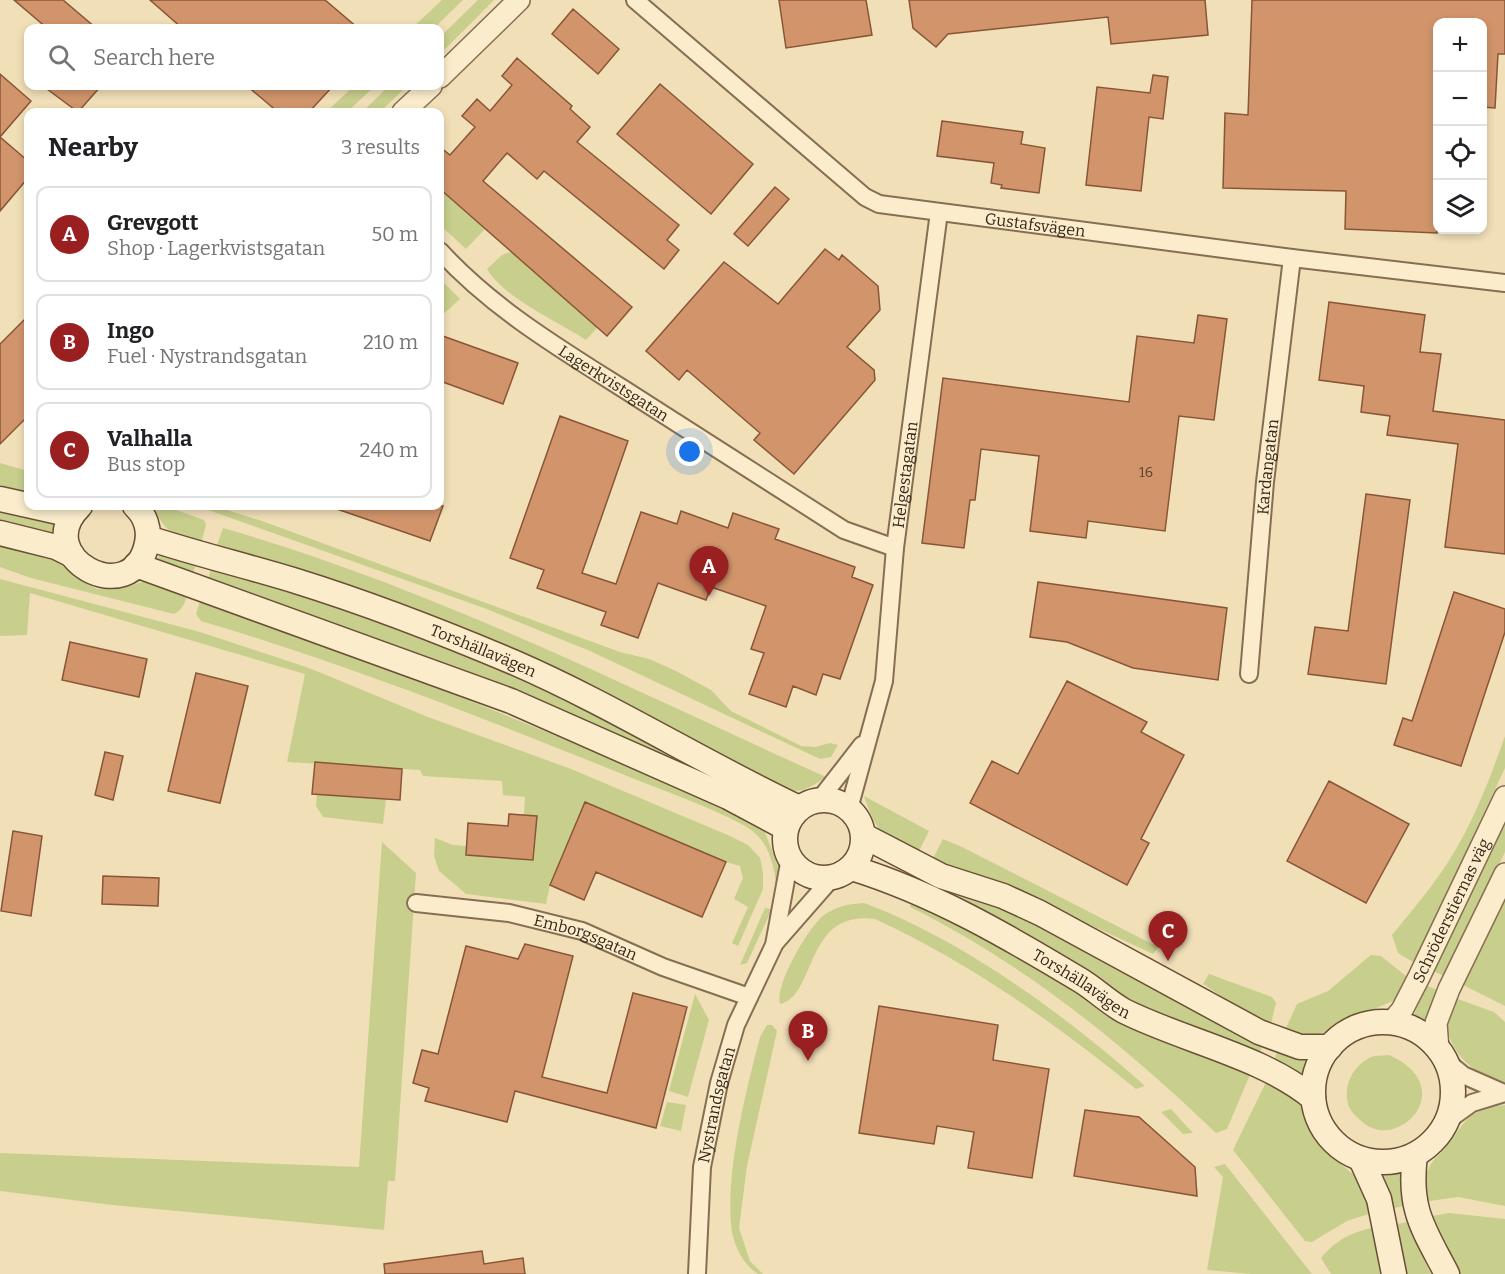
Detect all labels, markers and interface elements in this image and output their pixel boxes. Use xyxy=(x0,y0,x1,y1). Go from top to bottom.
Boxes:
map controls xyxy=(1433,18,1487,234)
button: + xyxy=(1433,18,1487,72)
search box xyxy=(24,24,444,90)
icon: search xyxy=(45,41,78,74)
text: Search here xyxy=(93,44,215,71)
button: − xyxy=(1433,72,1487,126)
button: locate xyxy=(1433,126,1487,180)
text: Nearby xyxy=(48,132,138,163)
text: 3 results xyxy=(341,135,420,159)
button: layers xyxy=(1433,180,1487,234)
text: Grevgott xyxy=(107,209,199,236)
street label: Gustafsvägen xyxy=(984,209,1086,241)
text: A xyxy=(62,222,77,246)
text: 50 m xyxy=(371,222,418,246)
text: Shop · Lagerkvistsgatan xyxy=(107,236,325,260)
text: Ingo xyxy=(107,317,154,344)
text: B xyxy=(63,330,76,354)
text: 210 m xyxy=(363,330,418,354)
street label: Lagerkvistsgatan xyxy=(555,341,672,425)
text: Fuel · Nystrandsgatan xyxy=(107,344,307,368)
street label: Kardangatan xyxy=(1253,418,1283,516)
street label: Helgestagatan xyxy=(889,420,921,529)
text: Valhalla xyxy=(107,425,192,452)
your location xyxy=(675,437,704,466)
text: C xyxy=(63,438,76,462)
text: 240 m xyxy=(360,438,418,462)
text: Bus stop xyxy=(107,452,185,476)
house number: 16 xyxy=(1139,464,1153,481)
pin: A xyxy=(690,546,728,596)
street label: Torshällavägen xyxy=(428,620,539,681)
street label: Schröderstiernas väg xyxy=(1409,835,1494,986)
street label: Emborgsgatan xyxy=(532,911,640,964)
pin: C xyxy=(1148,912,1188,961)
street label: Torshällavägen xyxy=(1029,945,1133,1023)
pin: B xyxy=(788,1012,828,1061)
street label: Nystrandsgatan xyxy=(694,1045,739,1164)

